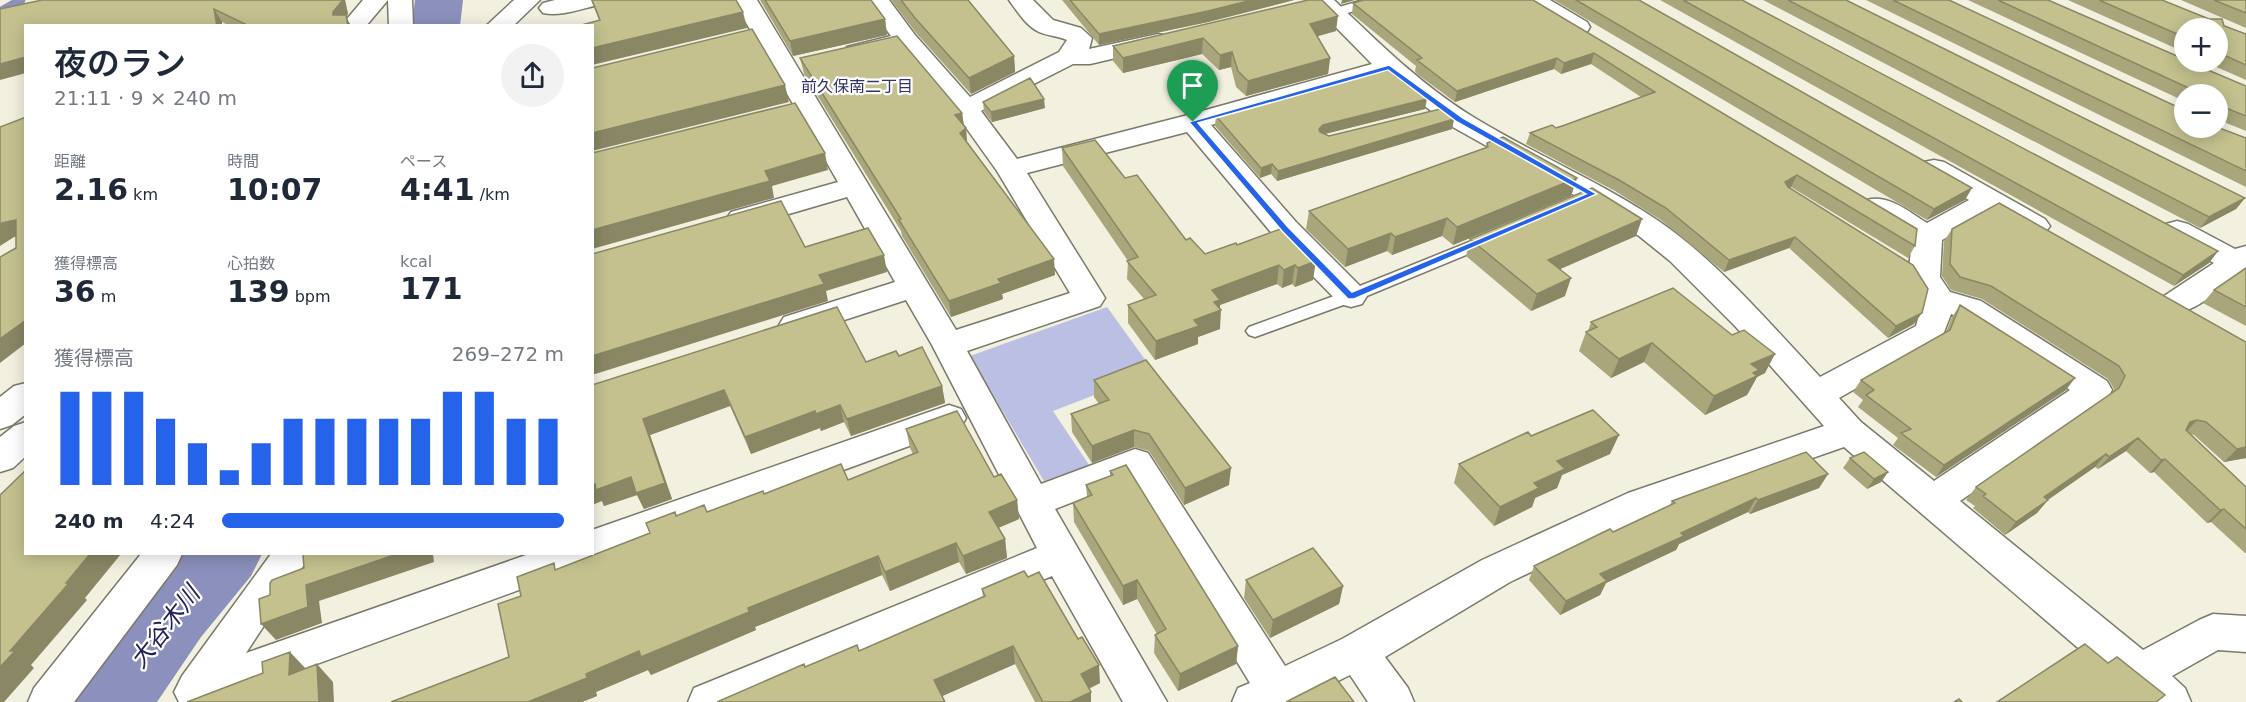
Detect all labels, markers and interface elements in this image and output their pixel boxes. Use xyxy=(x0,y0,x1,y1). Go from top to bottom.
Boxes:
map controls xyxy=(2174,18,2228,138)
button: + xyxy=(2174,18,2228,72)
text: 夜のラン xyxy=(54,44,186,83)
button: share xyxy=(501,44,564,107)
pin xyxy=(1167,60,1218,122)
icon: arrive xyxy=(1176,69,1209,102)
district label: 前久保南二丁目 xyxy=(801,77,913,96)
button: − xyxy=(2174,84,2228,138)
text: 21:11 · 9 × 240 m xyxy=(54,86,237,110)
text: 距離 xyxy=(54,152,86,171)
text: 時間 xyxy=(227,152,259,171)
text: ペース xyxy=(400,152,447,171)
text: 2.16 xyxy=(54,172,128,207)
text: 10:07 xyxy=(227,172,323,207)
text: 4:41 xyxy=(400,172,475,207)
text: km xyxy=(128,185,158,204)
text: /km xyxy=(475,185,510,204)
text: kcal xyxy=(400,252,432,271)
text: 獲得標高 xyxy=(54,254,118,273)
text: 心拍数 xyxy=(227,254,275,273)
text: 171 xyxy=(400,271,463,306)
text: 36 xyxy=(54,274,96,309)
text: 139 xyxy=(227,274,290,309)
text: m xyxy=(96,287,116,306)
text: bpm xyxy=(290,287,331,306)
text: 269–272 m xyxy=(452,342,564,366)
text: 獲得標高 xyxy=(54,346,134,370)
text: 240 m xyxy=(54,509,124,533)
text: 4:24 xyxy=(150,509,195,533)
water label: 大谷木川 xyxy=(124,578,207,673)

